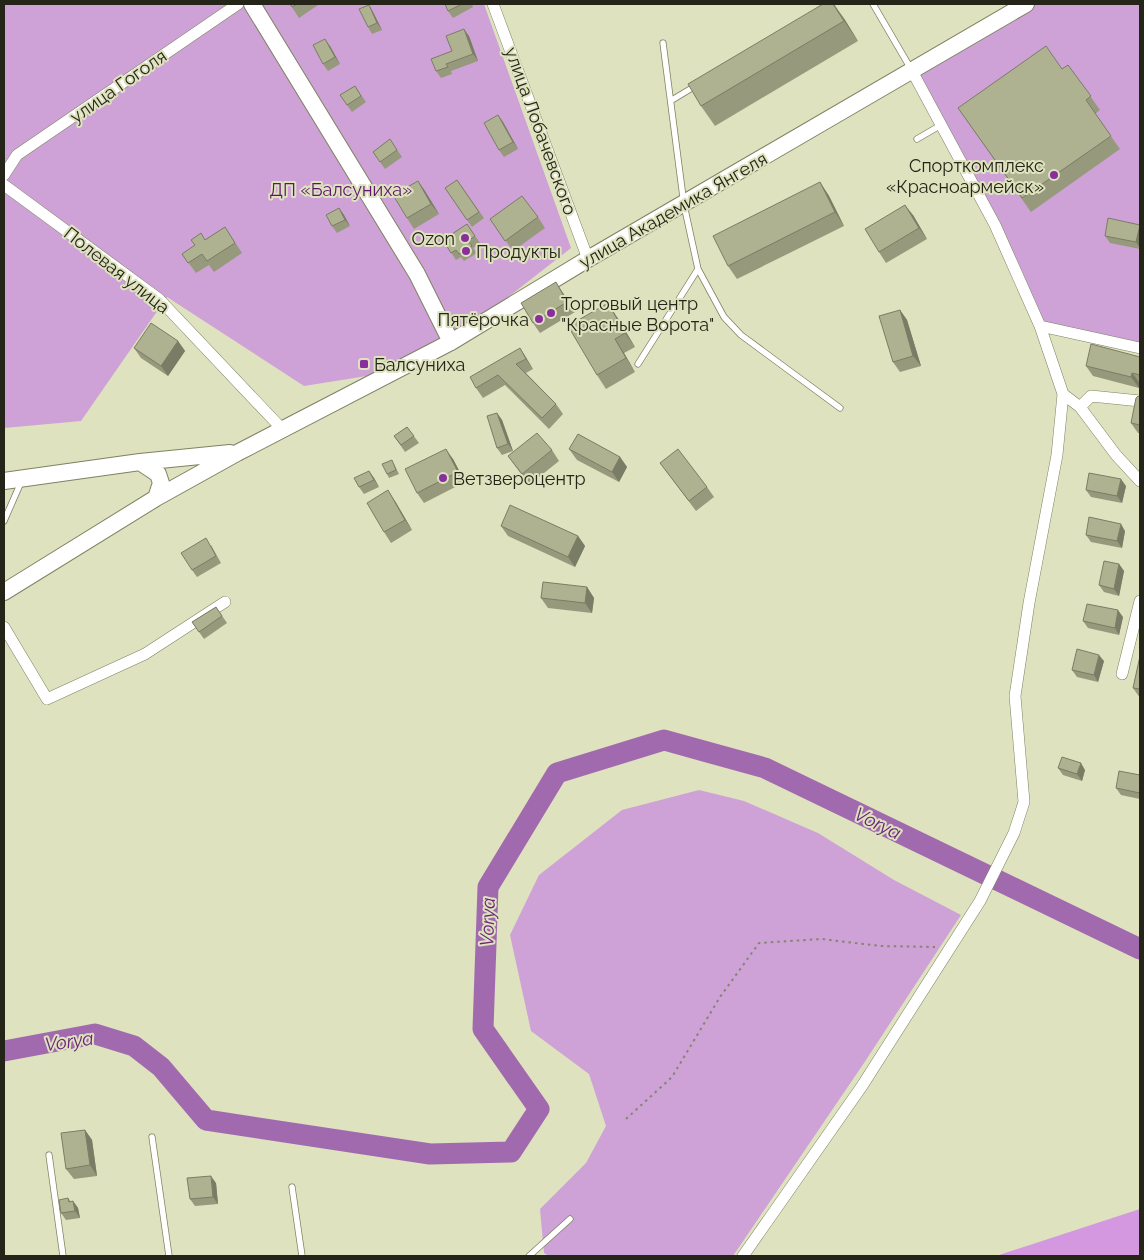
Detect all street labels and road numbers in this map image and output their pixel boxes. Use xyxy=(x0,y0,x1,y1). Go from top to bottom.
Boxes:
street label: улица Лобачевского xyxy=(501,44,581,218)
street label: улица Гоголя xyxy=(66,45,170,127)
street label: улица Академика Янгеля xyxy=(575,147,771,273)
street label: Полевая улица xyxy=(60,222,174,318)

